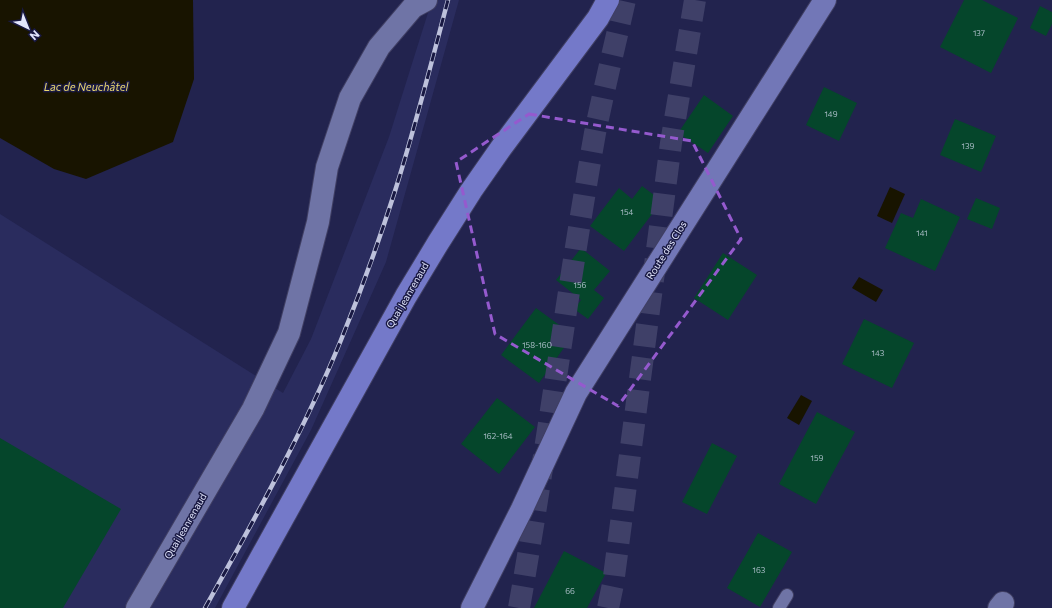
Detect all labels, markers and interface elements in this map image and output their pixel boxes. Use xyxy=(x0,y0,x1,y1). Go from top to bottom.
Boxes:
north arrow xyxy=(8,8,48,48)
text: N xyxy=(28,28,43,43)
house number: 137 xyxy=(973,28,985,38)
water label: Lac de Neuchâtel xyxy=(44,80,128,93)
house number: 149 xyxy=(824,109,838,119)
house number: 139 xyxy=(962,141,975,151)
house number: 154 xyxy=(621,207,634,217)
street label: Route des Clos xyxy=(643,218,689,281)
house number: 141 xyxy=(916,228,928,238)
street label: Quai Jeanrenaud xyxy=(383,260,431,330)
house number: 156 xyxy=(574,280,587,290)
house number: 158-160 xyxy=(522,340,552,350)
house number: 143 xyxy=(872,348,885,358)
house number: 162-164 xyxy=(483,431,513,441)
house number: 159 xyxy=(811,453,824,463)
street label: Quai Jeanrenaud xyxy=(161,491,209,561)
house number: 163 xyxy=(753,565,766,575)
house number: 66 xyxy=(565,586,575,596)

